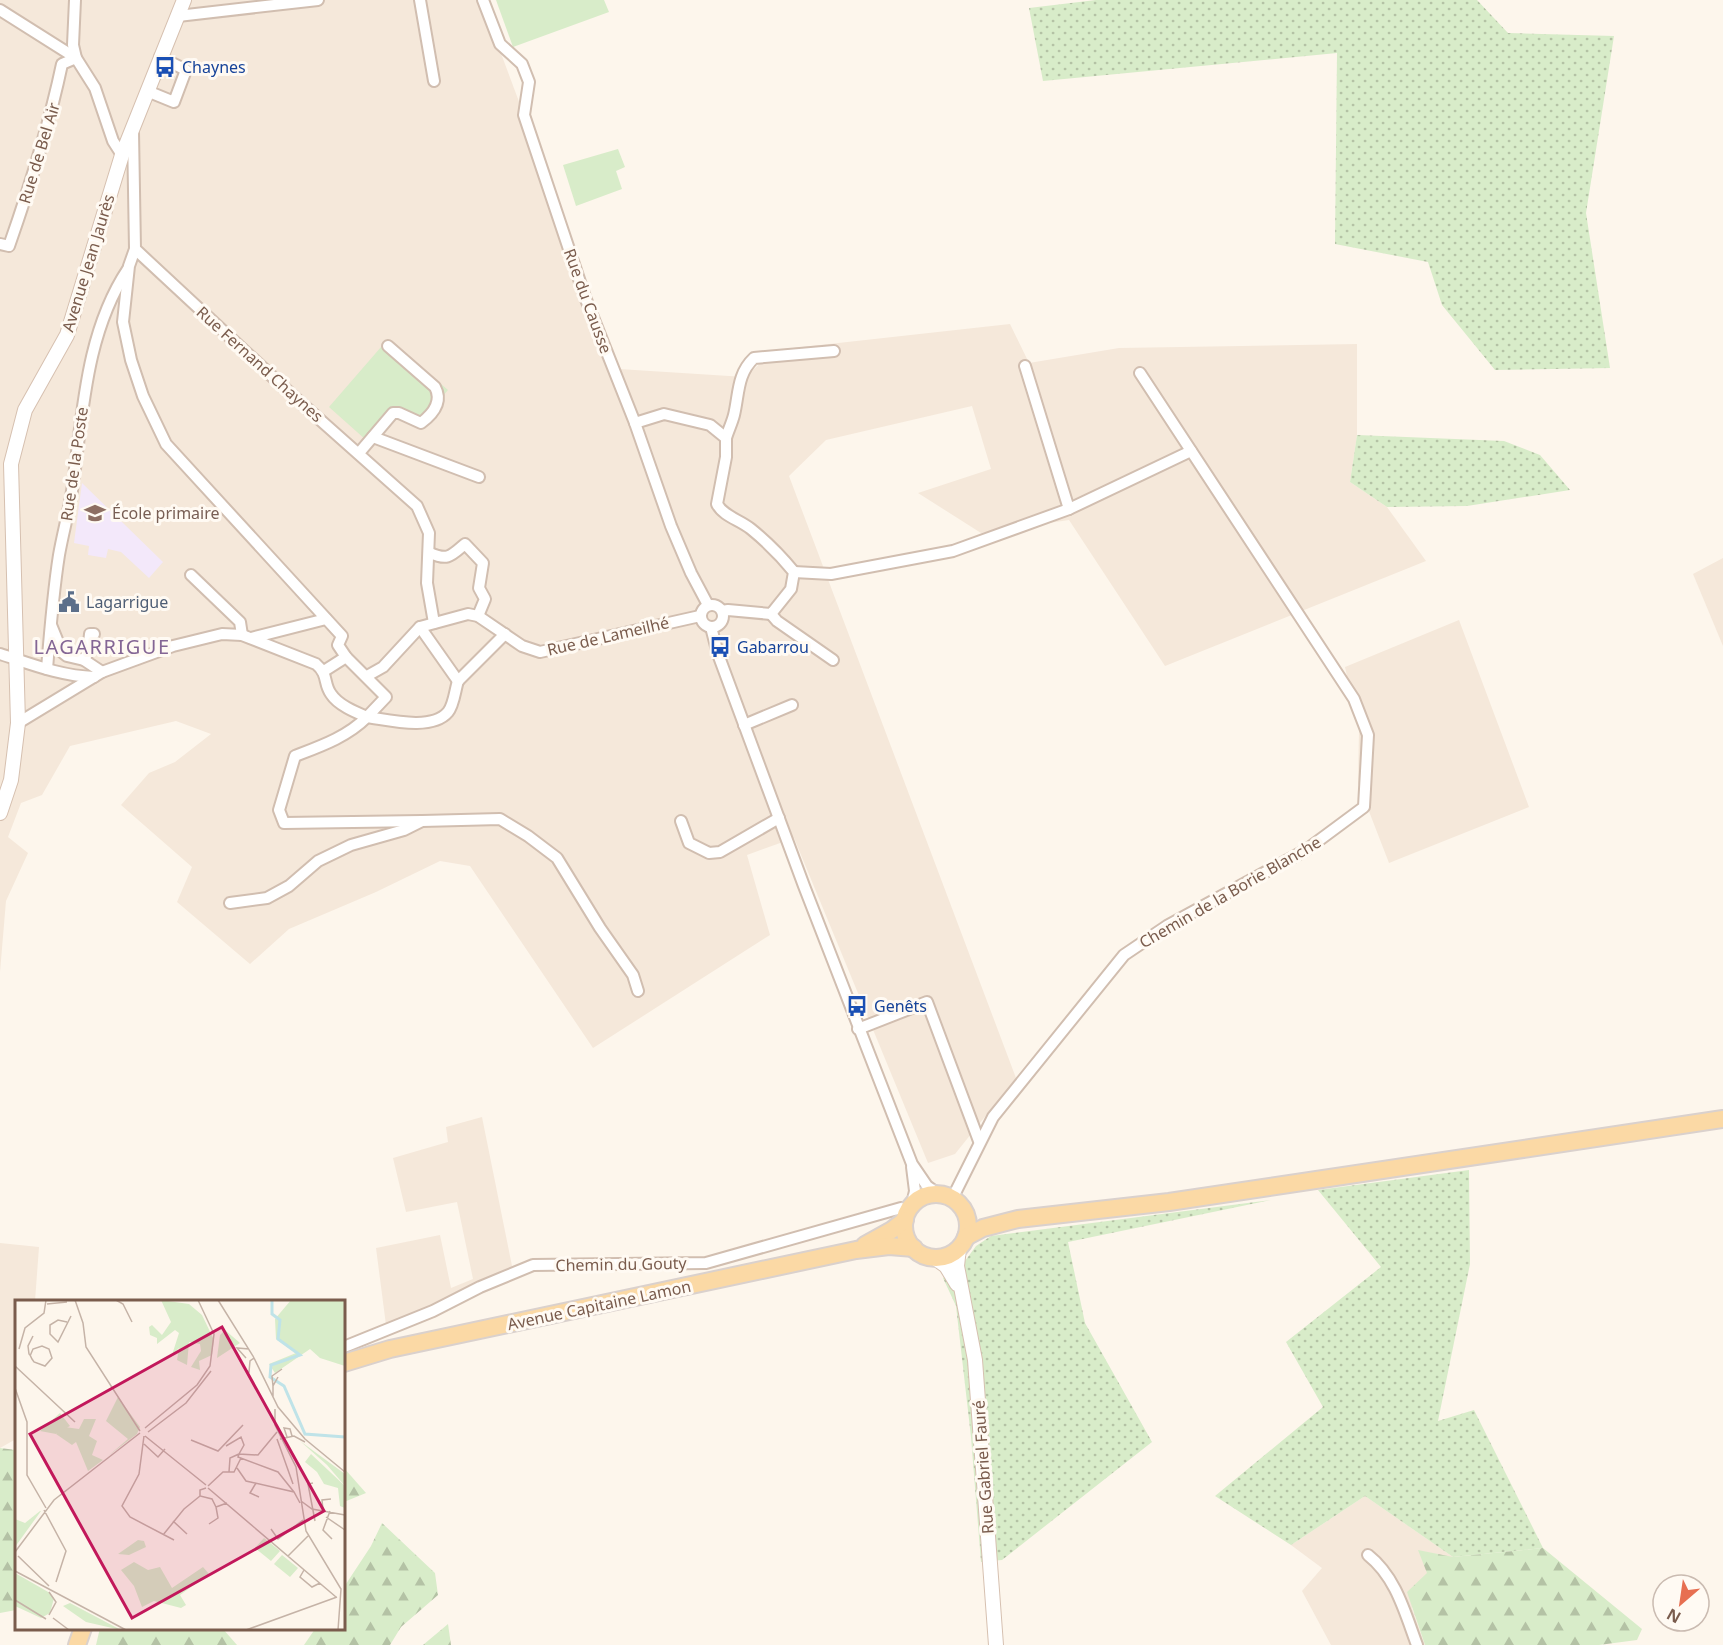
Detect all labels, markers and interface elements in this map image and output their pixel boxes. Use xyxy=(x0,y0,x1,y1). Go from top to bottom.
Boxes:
bus stop icon: Chaynes xyxy=(153,55,177,79)
place label: Chaynes xyxy=(182,56,246,78)
street label: Rue de Bel Air xyxy=(13,99,65,206)
street label: Avenue Jean Jaurès xyxy=(57,191,119,335)
street label: Rue du Causse xyxy=(559,245,617,357)
street label: Rue Fernand Chaynes xyxy=(192,301,328,427)
street label: Rue de la Poste xyxy=(55,405,93,523)
school or university icon: École primaire xyxy=(83,501,107,525)
place label: École primaire xyxy=(112,502,220,524)
public building icon: Lagarrigue xyxy=(57,590,81,614)
place label: Lagarrigue xyxy=(86,591,168,613)
street label: Rue de Lameilhé xyxy=(545,611,671,661)
district label: LAGARRIGUE xyxy=(33,633,171,660)
bus stop icon: Gabarrou xyxy=(708,635,732,659)
place label: Gabarrou xyxy=(737,636,809,658)
street label: Chemin de la Borie Blanche xyxy=(1135,831,1325,953)
bus stop icon: Genêts xyxy=(845,994,869,1018)
place label: Genêts xyxy=(874,995,927,1017)
street label: Chemin du Gouty xyxy=(555,1252,688,1276)
street label: Avenue Capitaine Lamon xyxy=(505,1275,693,1335)
inset map xyxy=(15,1300,345,1630)
street label: Rue Gabriel Fauré xyxy=(967,1399,999,1535)
north arrow xyxy=(1651,1573,1711,1633)
text: N xyxy=(1663,1603,1685,1629)

